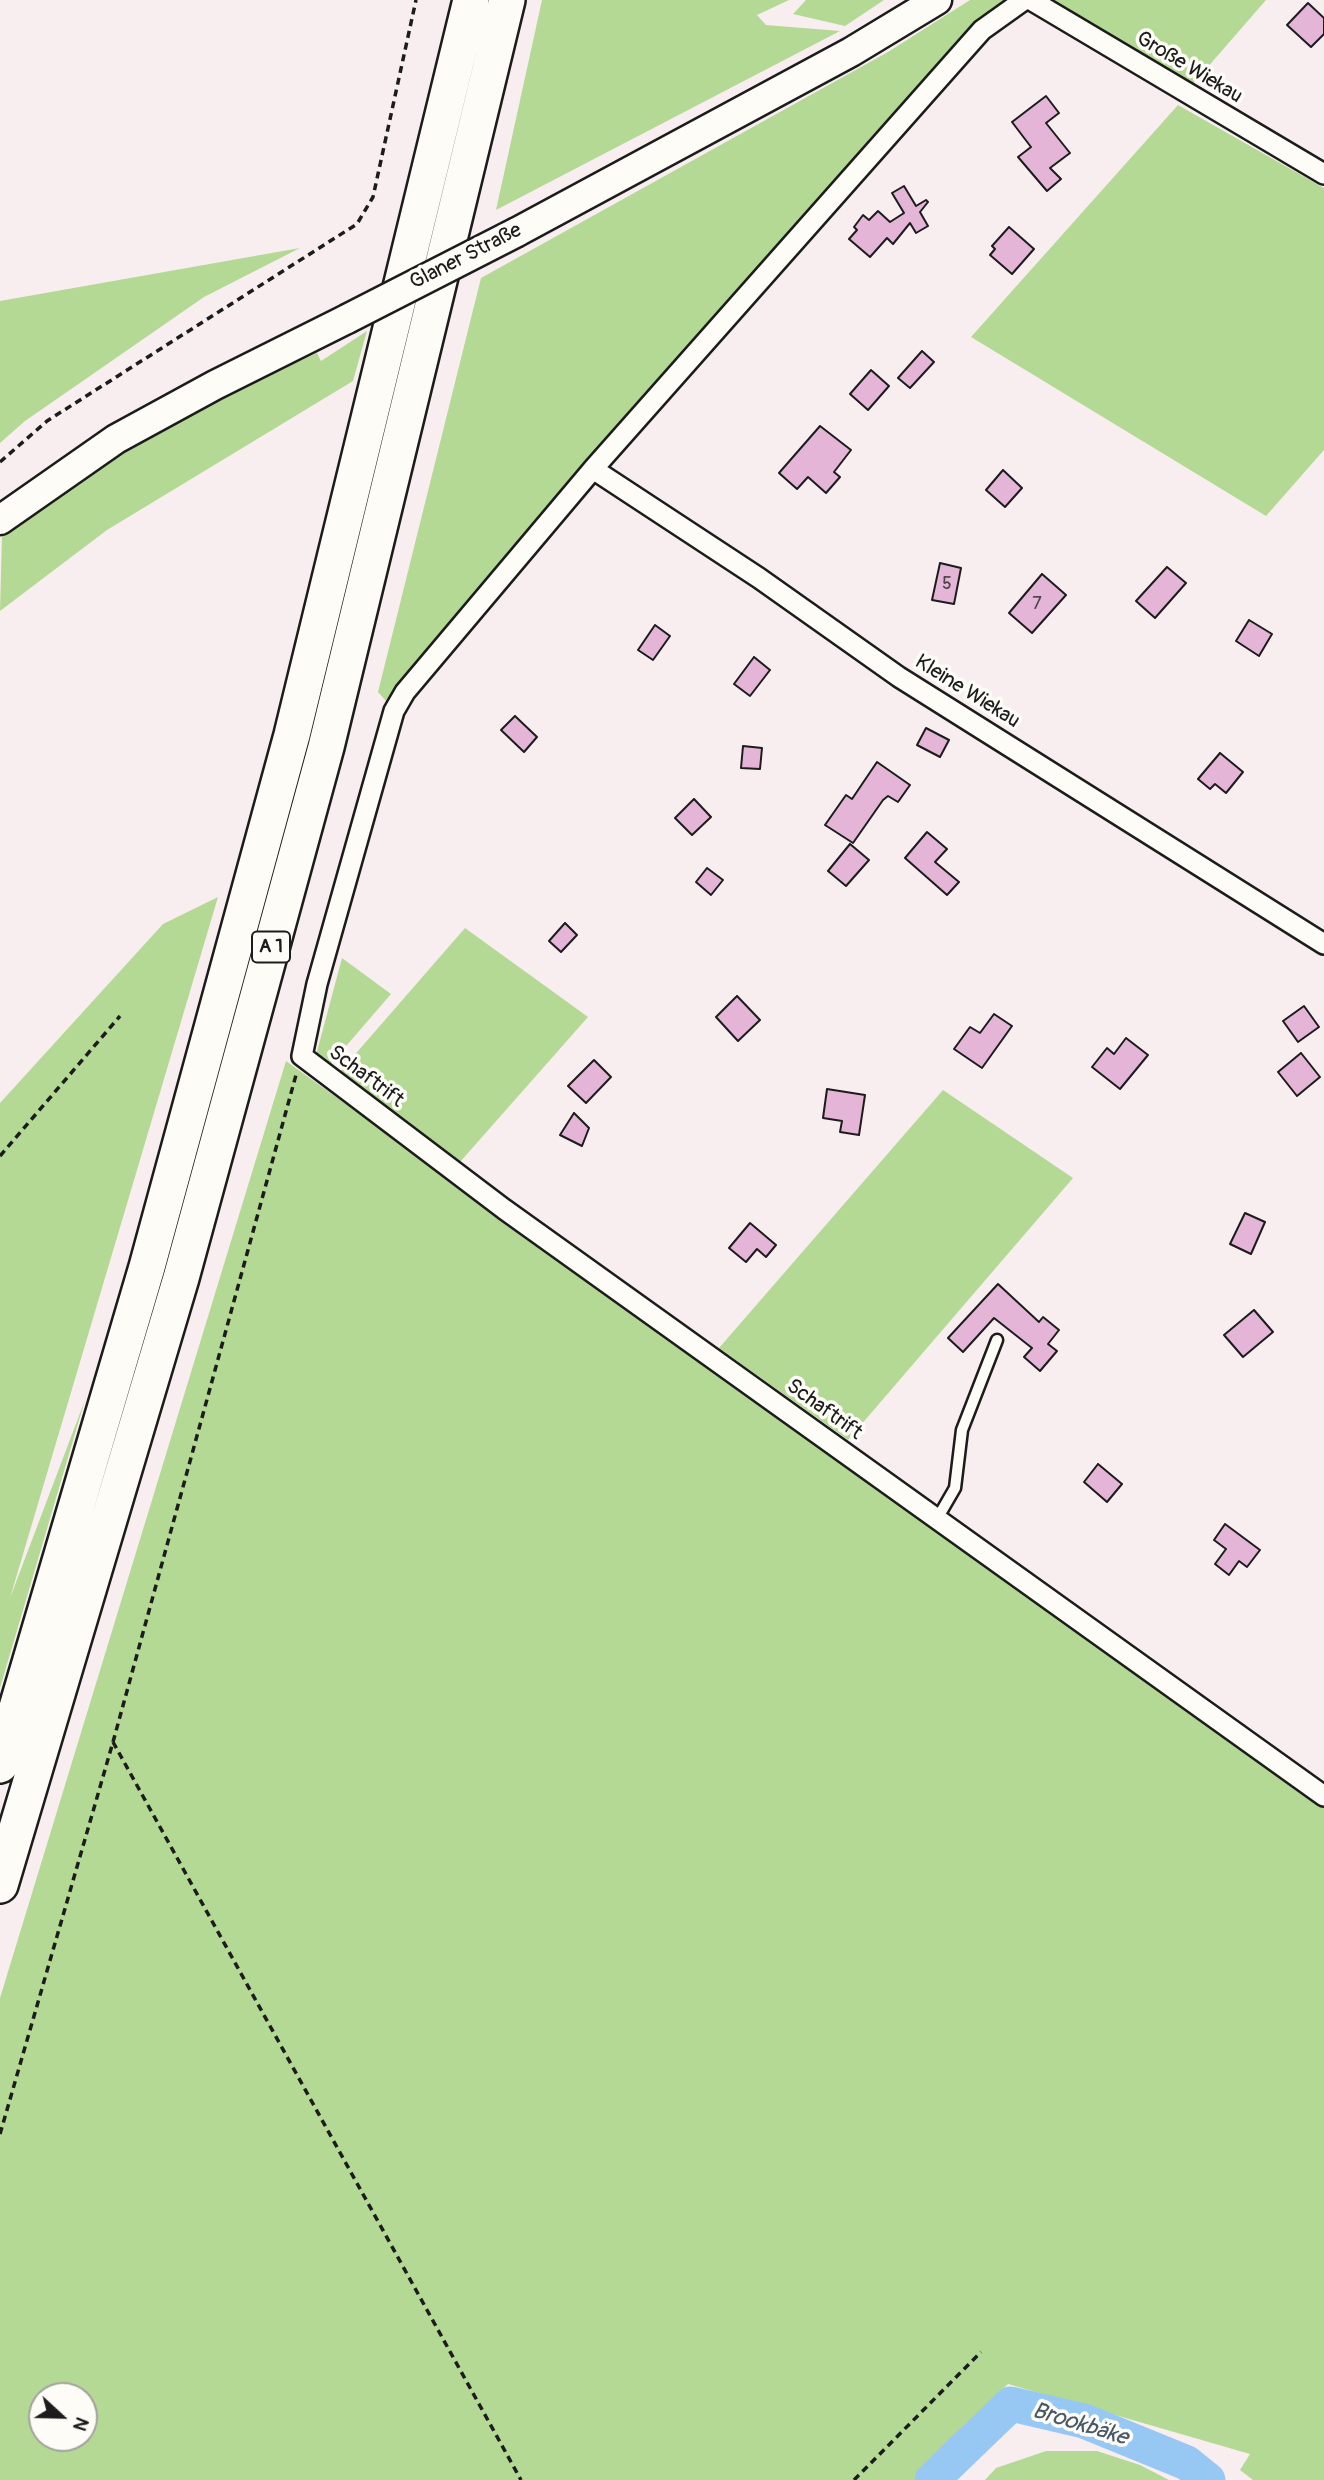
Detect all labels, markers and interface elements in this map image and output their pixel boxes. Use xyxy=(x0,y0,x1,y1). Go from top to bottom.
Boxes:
street label: Große Wiekau xyxy=(1131,26,1247,110)
street label: Glaner Straße xyxy=(406,218,526,296)
house number: 5 xyxy=(942,573,952,595)
house number: 7 xyxy=(1032,593,1042,615)
street label: Kleine Wiekau xyxy=(910,650,1024,734)
road number: A 1 xyxy=(252,931,290,962)
street label: Schaftrift xyxy=(323,1041,409,1113)
street label: Schaftrift xyxy=(781,1374,867,1446)
north arrow xyxy=(28,2382,98,2452)
water label: Brookbäke xyxy=(1029,2397,1131,2453)
text: N xyxy=(67,2414,94,2435)

